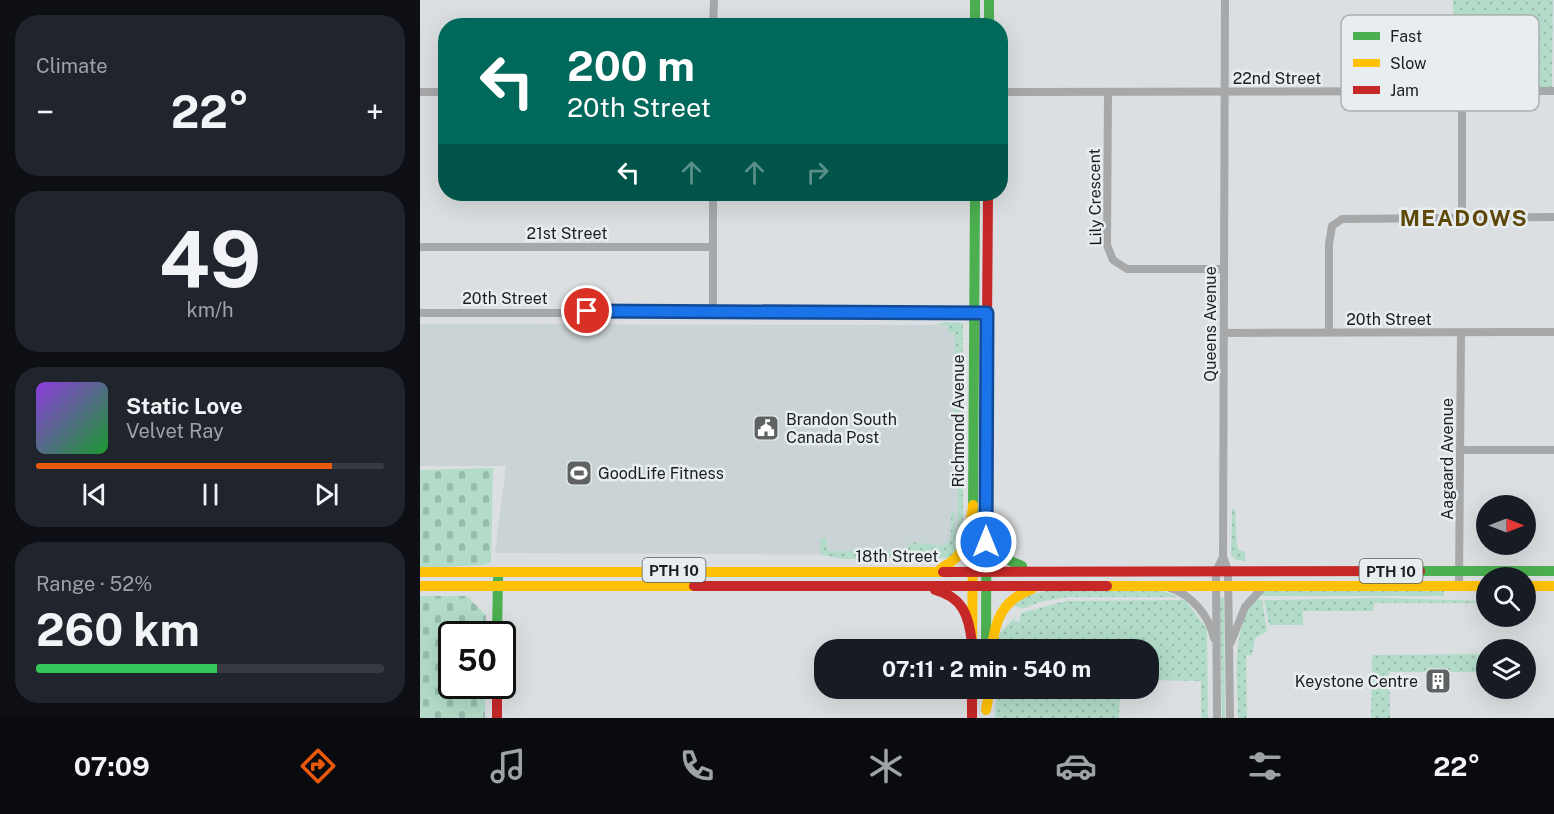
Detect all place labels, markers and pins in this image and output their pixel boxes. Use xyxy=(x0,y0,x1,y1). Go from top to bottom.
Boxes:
pin xyxy=(561,285,612,336)
place label: Brandon South Canada Post xyxy=(786,410,897,447)
public building icon: Brandon South Canada Post xyxy=(751,413,781,443)
sports icon: GoodLife Fitness xyxy=(564,458,594,488)
place label: GoodLife Fitness xyxy=(598,464,724,483)
building icon: Keystone Centre xyxy=(1423,666,1453,696)
place label: Keystone Centre xyxy=(1295,672,1418,691)

